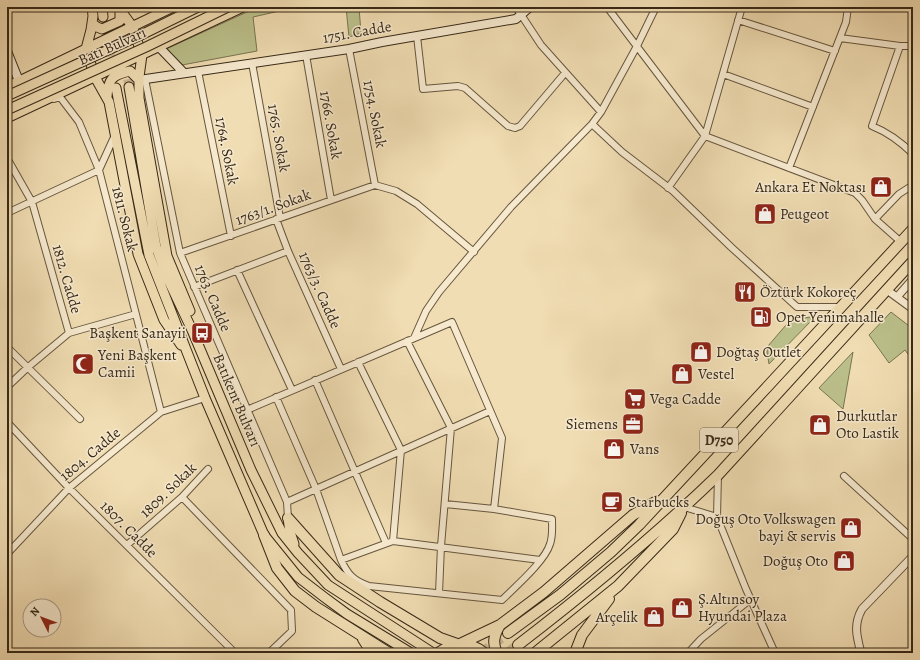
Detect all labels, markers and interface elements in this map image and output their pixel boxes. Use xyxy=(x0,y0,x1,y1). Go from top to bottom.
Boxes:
street label: 1751. Cadde xyxy=(321,16,393,48)
street label: Batı Bulvarı xyxy=(75,22,149,70)
street label: 1754. Sokak xyxy=(359,78,391,150)
street label: 1766. Sokak xyxy=(315,89,347,161)
street label: 1765. Sokak xyxy=(263,102,295,174)
street label: 1764. Sokak xyxy=(211,115,244,187)
shop icon: Ankara Et Noktası xyxy=(868,174,894,200)
place label: Ankara Et Noktası xyxy=(754,177,866,197)
street label: 1811. Sokak xyxy=(107,184,143,254)
street label: 1763/1. Sokak xyxy=(233,184,314,230)
shop icon: Peugeot xyxy=(752,201,778,227)
place label: Peugeot xyxy=(780,204,829,224)
street label: 1812. Cadde xyxy=(48,242,86,316)
street label: 1763/3. Cadde xyxy=(294,248,346,332)
street label: 1763. Cadde xyxy=(190,261,236,335)
restaurant icon: Öztürk Kokoreç xyxy=(732,279,758,305)
place label: Öztürk Kokoreç xyxy=(760,282,856,302)
fuel station icon: Opet Yenimahalle xyxy=(748,304,774,330)
place label: Opet Yenimahalle xyxy=(776,307,884,327)
bus stop icon: Başkent Sanayii xyxy=(189,320,215,346)
place label: Başkent Sanayii xyxy=(89,323,186,343)
shop icon: Doğtaş Outlet xyxy=(688,339,714,365)
place label: Doğtaş Outlet xyxy=(716,342,801,362)
place label: Yeni Başkent Camii xyxy=(97,345,177,382)
street label: Batıkent Bulvarı xyxy=(208,350,266,450)
mosque icon: Yeni Başkent Camii xyxy=(70,351,96,377)
shop icon: Vestel xyxy=(669,361,695,387)
place label: Vestel xyxy=(697,364,734,384)
supermarket icon: Vega Cadde xyxy=(622,386,648,412)
place label: Vega Cadde xyxy=(649,389,721,409)
place label: Durkutlar Oto Lastik xyxy=(836,406,900,443)
office icon: Siemens xyxy=(620,411,646,437)
shop icon: Durkutlar Oto Lastik xyxy=(807,412,833,438)
place label: Siemens xyxy=(566,414,618,434)
street label: 1804. Cadde xyxy=(55,422,125,485)
road number: D750 xyxy=(700,428,738,452)
shop icon: Vans xyxy=(601,436,627,462)
place label: Vans xyxy=(629,439,659,459)
street label: 1809. Sokak xyxy=(135,458,201,522)
cafe icon: Starbucks xyxy=(599,489,625,515)
place label: Starbucks xyxy=(628,492,689,512)
street label: 1807. Cadde xyxy=(96,496,162,562)
place label: Doğuş Oto Volkswagen bayi & servis xyxy=(695,509,836,546)
shop icon: Doğuş Oto Volkswagen bayi & servis xyxy=(838,515,864,541)
shop icon: Doğuş Oto xyxy=(831,548,857,574)
place label: Doğuş Oto xyxy=(763,551,828,571)
place label: Ş.Altınsoy Hyundai Plaza xyxy=(698,589,787,626)
shop icon: Ş.Altınsoy Hyundai Plaza xyxy=(669,595,695,621)
north arrow xyxy=(22,598,62,638)
text: N xyxy=(27,604,43,620)
shop icon: Arçelik xyxy=(641,604,667,630)
place label: Arçelik xyxy=(595,607,639,627)

